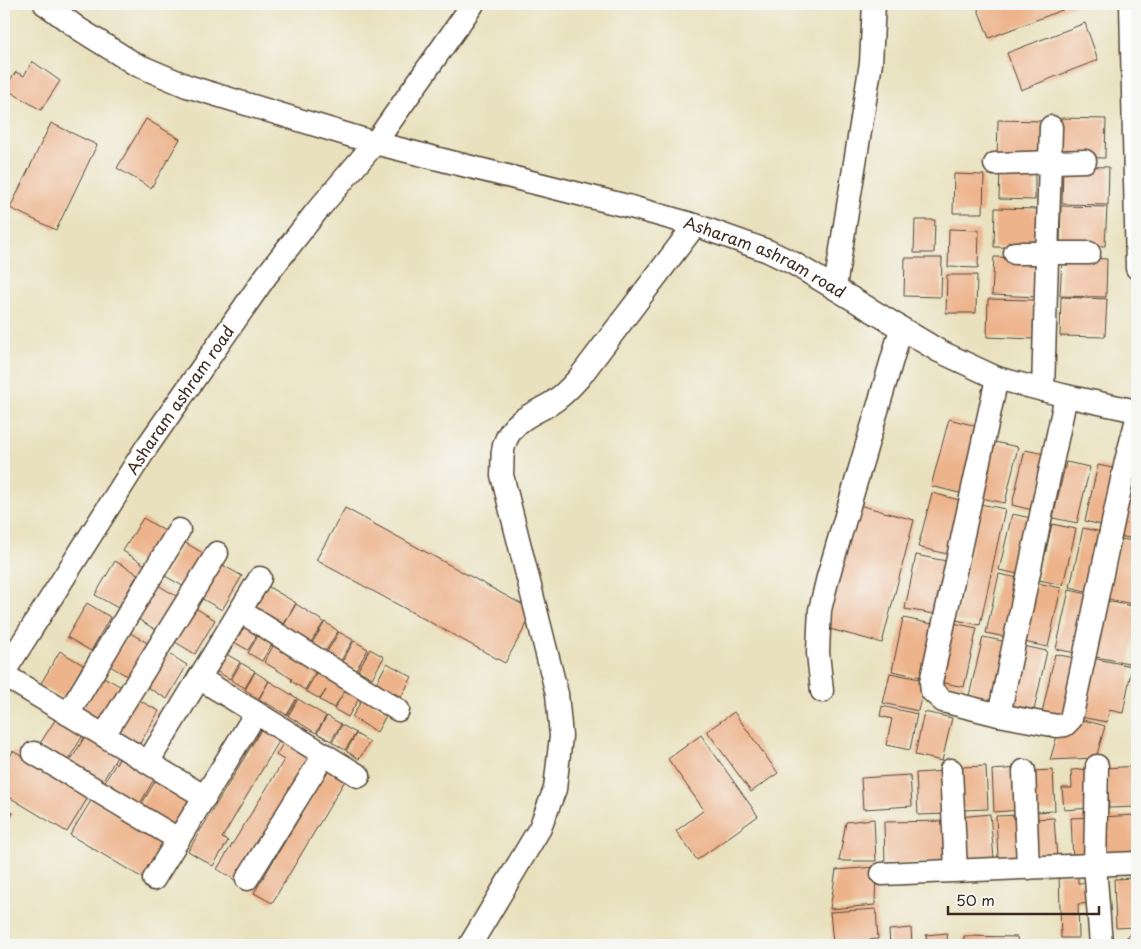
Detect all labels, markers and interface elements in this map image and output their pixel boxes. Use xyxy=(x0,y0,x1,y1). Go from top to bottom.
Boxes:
street label: Asharam ashram road xyxy=(681,209,851,303)
street label: Asharam ashram road xyxy=(119,320,239,479)
scale bar xyxy=(948,884,1100,916)
text: 50 m xyxy=(956,888,995,911)

